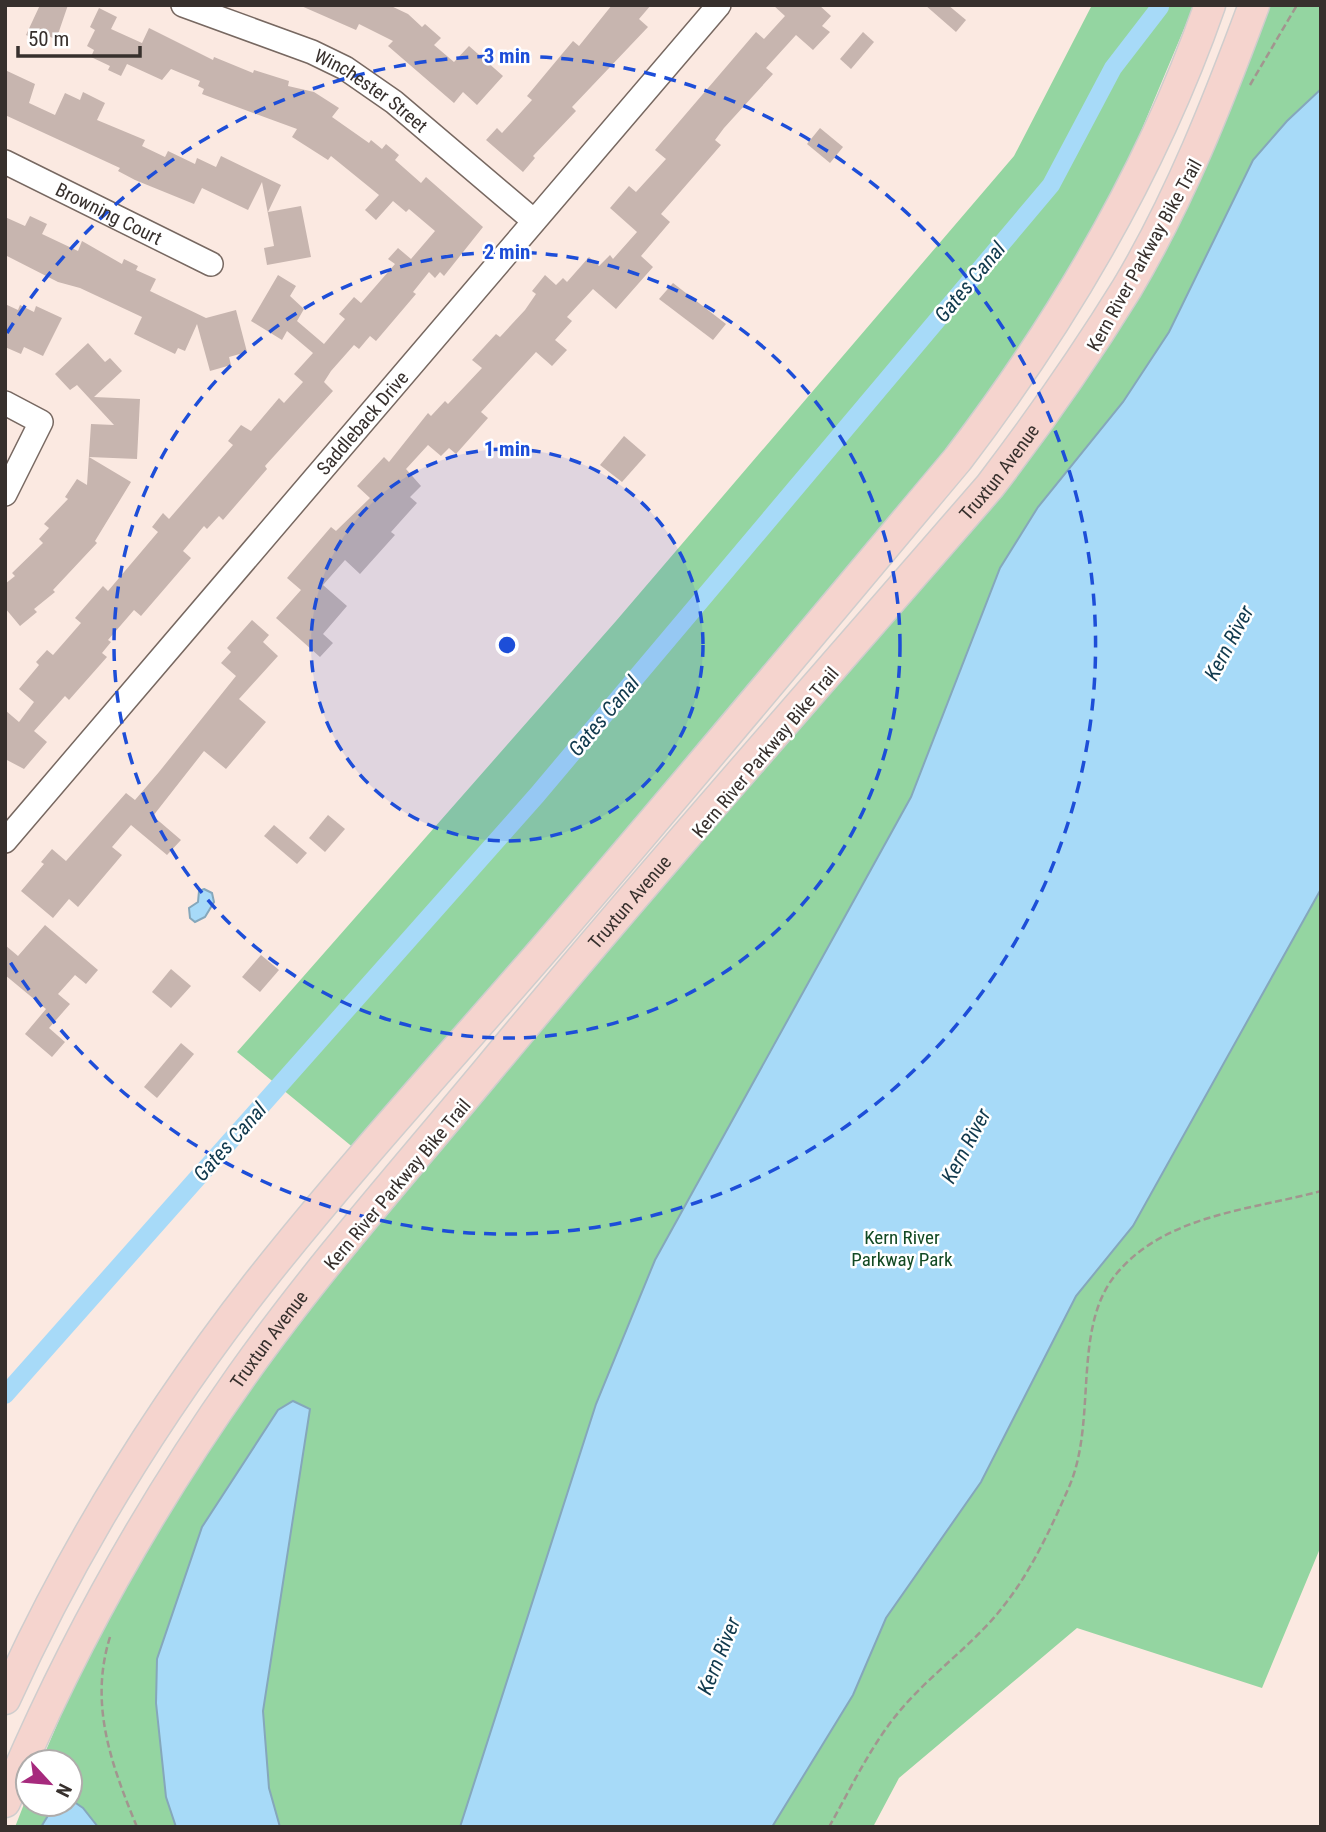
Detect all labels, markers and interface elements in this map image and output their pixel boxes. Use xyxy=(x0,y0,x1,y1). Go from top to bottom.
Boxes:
scale bar xyxy=(18,14,140,58)
text: 50 m xyxy=(28,27,69,51)
street label: Winchester Street xyxy=(311,44,432,138)
text: 3 min xyxy=(484,44,530,68)
street label: Kern River Parkway Bike Trail xyxy=(1082,155,1207,355)
street label: Browning Court xyxy=(52,178,166,250)
water label: Gates Canal xyxy=(930,237,1011,327)
text: 2 min xyxy=(484,240,530,264)
street label: Saddleback Drive xyxy=(312,366,413,480)
street label: Truxtun Avenue xyxy=(955,420,1044,525)
text: 1 min xyxy=(484,437,530,461)
water label: Kern River xyxy=(1199,601,1259,684)
centre of rings xyxy=(495,633,519,657)
street label: Kern River Parkway Bike Trail xyxy=(687,662,844,842)
water label: Gates Canal xyxy=(564,671,645,761)
street label: Truxtun Avenue xyxy=(584,851,676,954)
street label: Kern River Parkway Bike Trail xyxy=(319,1094,476,1274)
water label: Gates Canal xyxy=(189,1098,272,1186)
water label: Kern River xyxy=(936,1104,996,1187)
park label: Kern River Parkway Park xyxy=(851,1226,953,1271)
street label: Truxtun Avenue xyxy=(225,1286,313,1393)
water label: Kern River xyxy=(693,1613,746,1698)
north arrow xyxy=(14,1748,84,1818)
text: N xyxy=(51,1780,77,1801)

